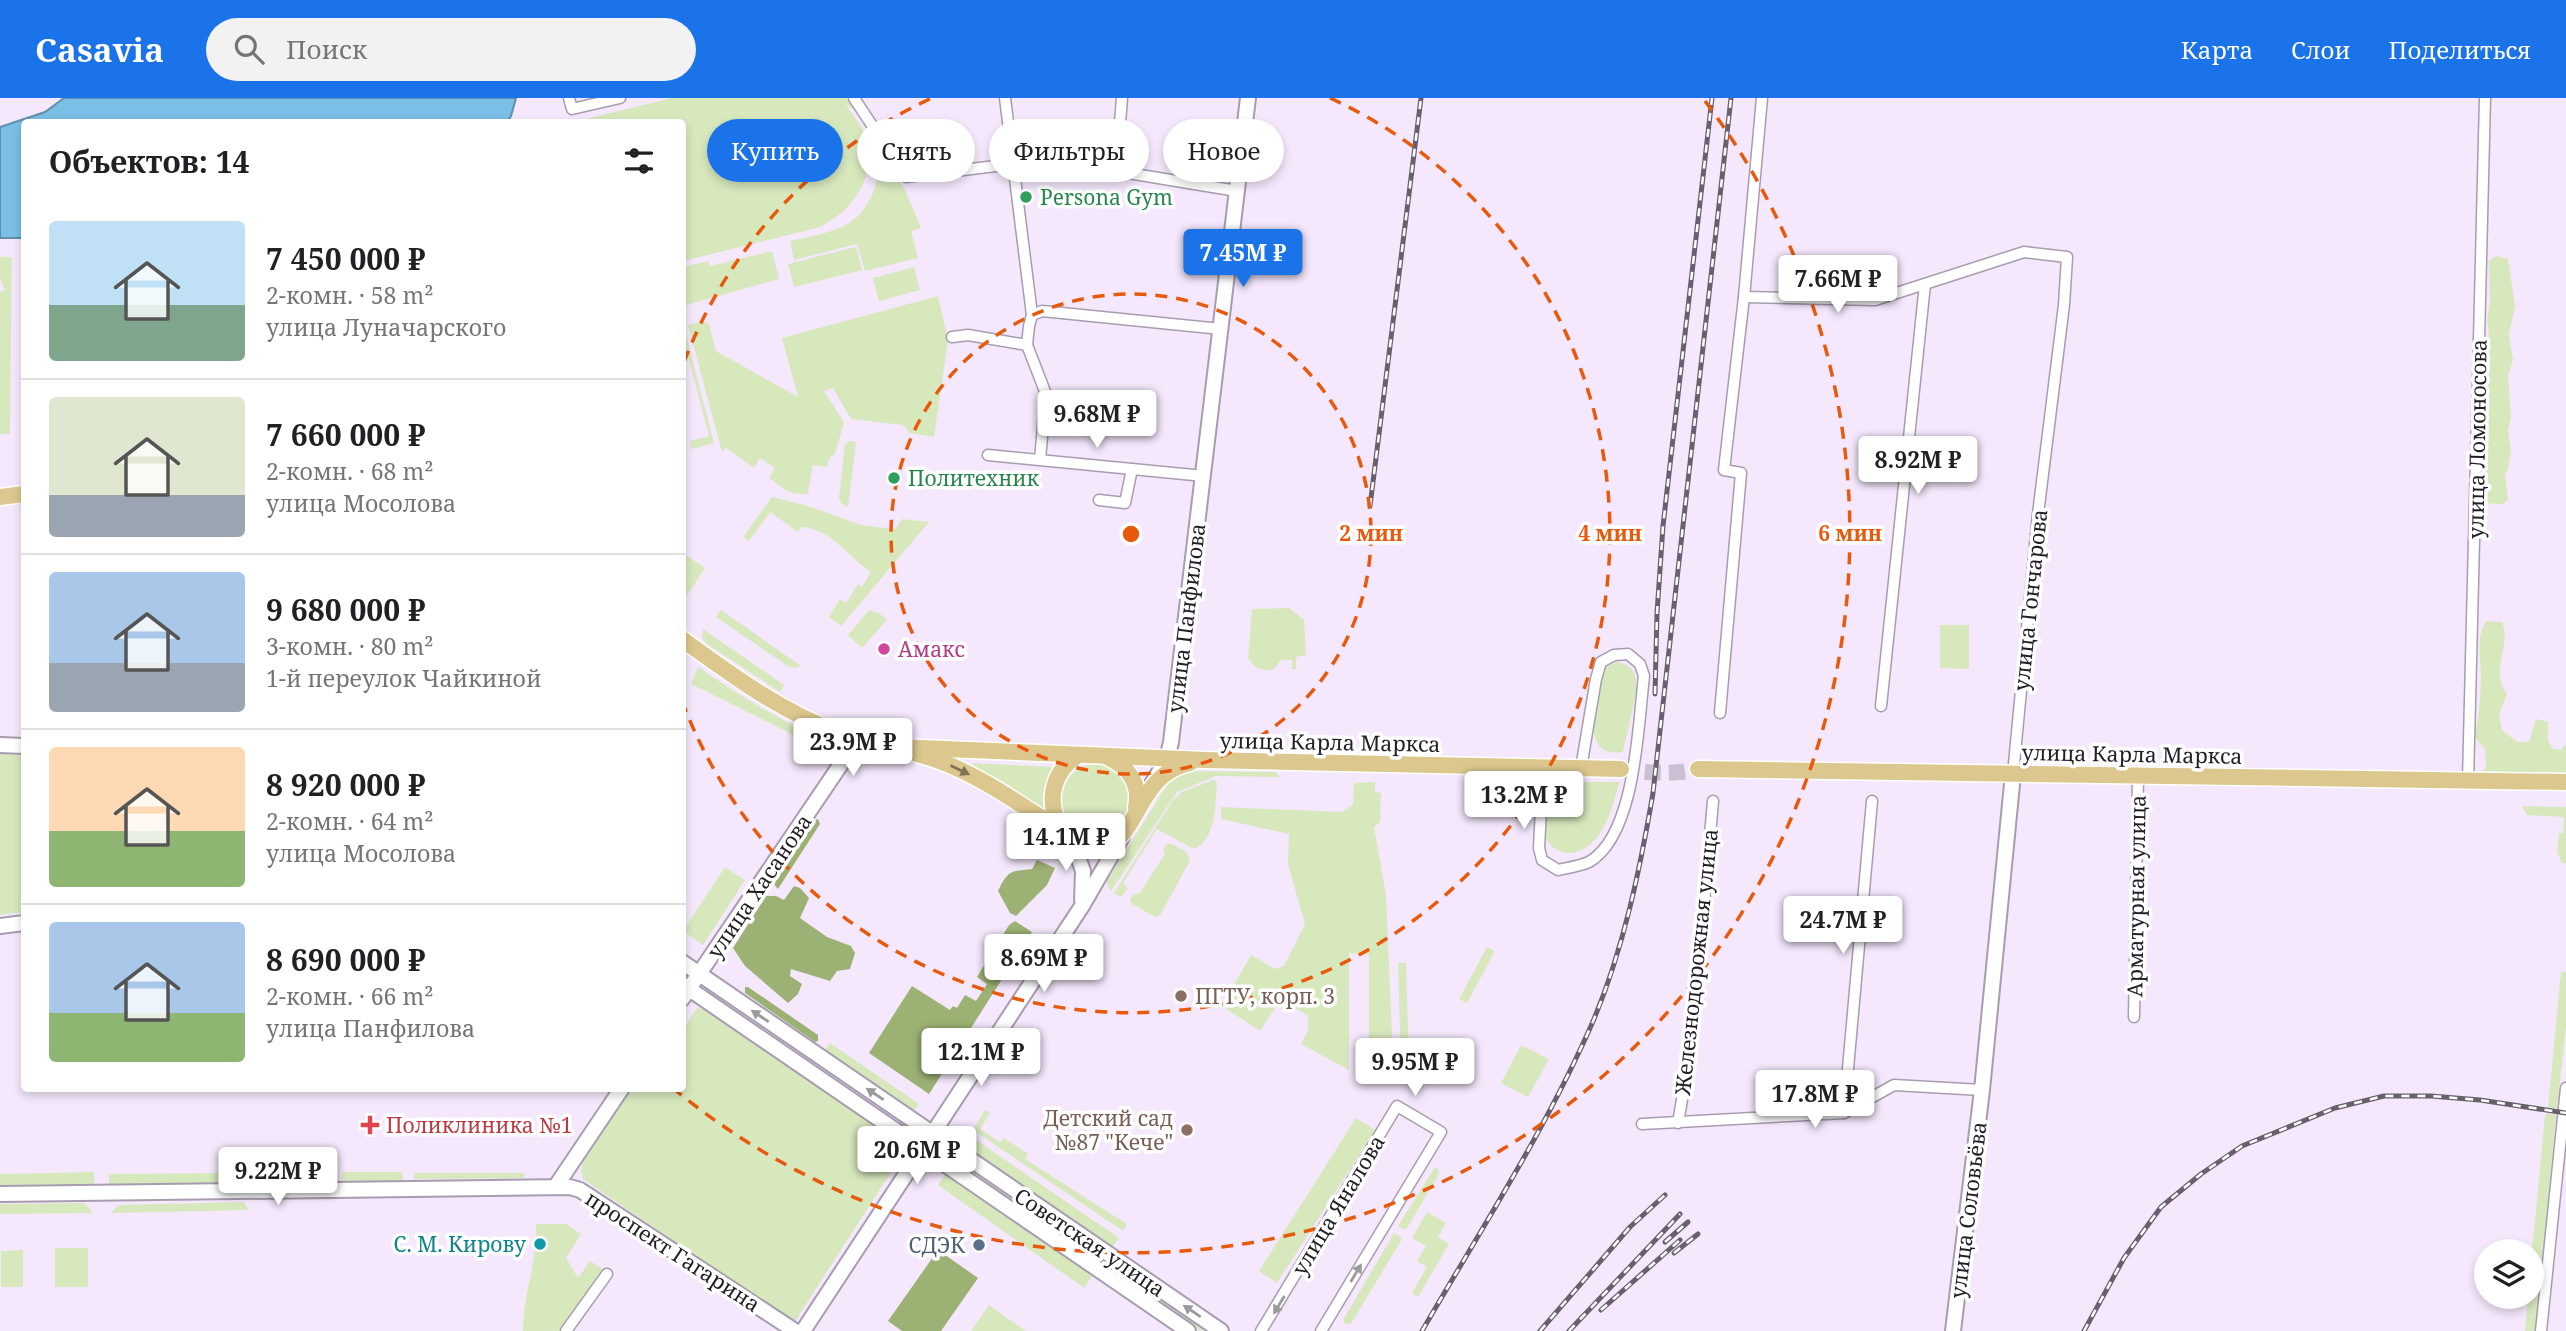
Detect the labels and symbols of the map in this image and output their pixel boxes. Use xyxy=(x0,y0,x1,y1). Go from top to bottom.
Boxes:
place label: Persona Gym xyxy=(1040,183,1173,211)
marker: Persona Gym xyxy=(1018,189,1034,205)
pin: 7.45M ₽ xyxy=(1178,230,1308,289)
pin: 7.66M ₽ xyxy=(1773,256,1903,315)
street label: улица Ломоносова xyxy=(2461,339,2493,539)
pin: 9.68M ₽ xyxy=(1032,390,1162,450)
pin: 8.92M ₽ xyxy=(1853,436,1983,496)
place label: Политехник xyxy=(908,464,1039,492)
marker: Политехник xyxy=(886,470,902,486)
street label: улица Гончарова xyxy=(2007,508,2053,692)
text: 2 мин xyxy=(1339,519,1403,547)
text: 4 мин xyxy=(1578,519,1642,547)
text: 6 мин xyxy=(1818,519,1882,547)
centre of rings xyxy=(1119,522,1143,546)
street label: улица Панфилова xyxy=(1160,522,1212,714)
place label: Амакс xyxy=(898,635,965,663)
marker: Амакс xyxy=(876,641,892,657)
pin: 23.9M ₽ xyxy=(788,718,918,778)
street label: улица Карла Маркса xyxy=(1219,726,1441,758)
street label: улица Карла Маркса xyxy=(2021,738,2243,770)
one-way arrow xyxy=(950,765,970,776)
pin: 13.2M ₽ xyxy=(1459,772,1589,831)
street label: Арматурная улица xyxy=(2120,795,2152,997)
street label: улица Хасанова xyxy=(700,808,818,964)
pin: 14.1M ₽ xyxy=(1001,814,1131,873)
street label: Железнодорожная улица xyxy=(1668,827,1724,1098)
pin: 24.7M ₽ xyxy=(1778,896,1908,956)
pin: 8.69M ₽ xyxy=(979,934,1109,994)
place label: ПГТУ, корп. 3 xyxy=(1195,982,1335,1010)
marker: ПГТУ, корп. 3 xyxy=(1173,988,1189,1004)
one-way arrow xyxy=(751,1009,769,1023)
pin: 12.1M ₽ xyxy=(916,1028,1046,1088)
pin: 9.95M ₽ xyxy=(1350,1038,1480,1098)
pin: 17.8M ₽ xyxy=(1750,1070,1880,1130)
one-way arrow xyxy=(866,1087,884,1101)
place label: Детский сад №87 "Кече" xyxy=(1043,1104,1173,1156)
place label: Поликлиника №1 xyxy=(386,1111,573,1139)
marker: Поликлиника №1 xyxy=(360,1115,380,1135)
street label: улица Соловьёва xyxy=(1943,1120,1993,1300)
marker: Детский сад №87 "Кече" xyxy=(1179,1122,1195,1138)
pin: 20.6M ₽ xyxy=(852,1126,982,1186)
street label: улица Яналова xyxy=(1285,1130,1391,1280)
pin: 9.22M ₽ xyxy=(213,1148,343,1207)
street label: Советская улица xyxy=(1009,1181,1171,1303)
street label: проспект Гагарина xyxy=(580,1184,766,1318)
place label: С. М. Кирову xyxy=(394,1230,526,1258)
place label: СДЭК xyxy=(909,1231,965,1259)
marker: С. М. Кирову xyxy=(532,1236,548,1252)
marker: СДЭК xyxy=(971,1237,987,1253)
one-way arrow xyxy=(1350,1263,1362,1282)
one-way arrow xyxy=(1272,1295,1285,1314)
one-way arrow xyxy=(1183,1304,1201,1318)

